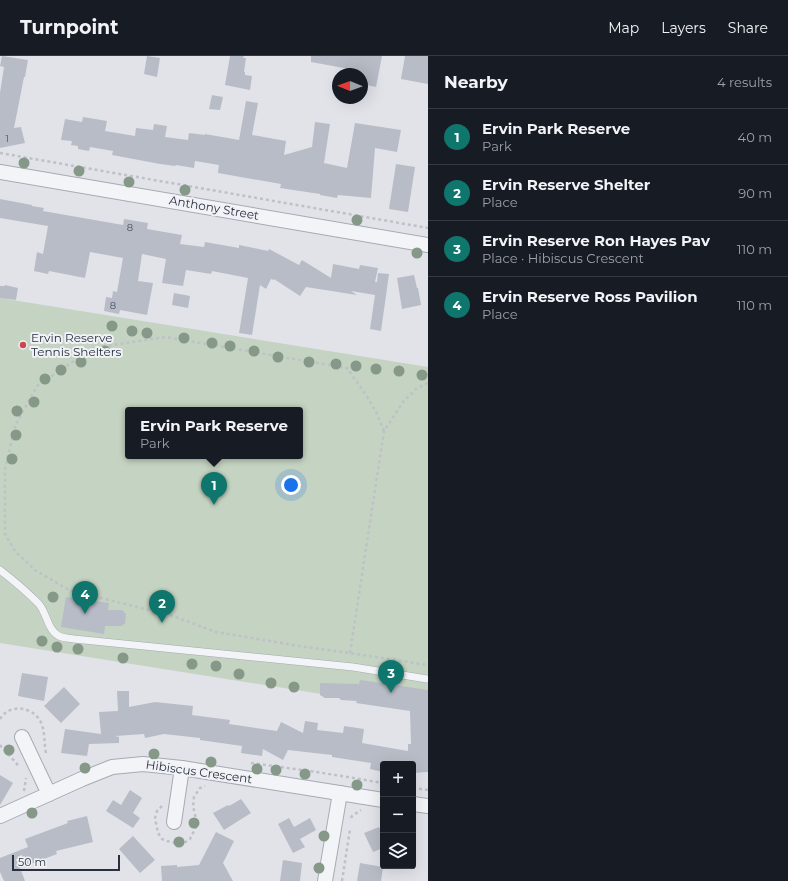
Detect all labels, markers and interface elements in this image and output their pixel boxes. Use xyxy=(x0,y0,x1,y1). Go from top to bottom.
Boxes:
text: Turnpoint xyxy=(20,16,119,39)
text: Map xyxy=(608,19,639,37)
text: Layers xyxy=(661,19,706,37)
text: Share xyxy=(728,19,768,37)
north arrow xyxy=(332,68,368,104)
text: Nearby xyxy=(444,72,508,92)
text: 4 results xyxy=(717,74,772,90)
text: Ervin Park Reserve xyxy=(482,119,630,138)
text: 1 xyxy=(454,129,460,145)
text: 40 m xyxy=(738,129,772,145)
house number: 1 xyxy=(5,132,9,145)
text: Park xyxy=(482,138,512,154)
text: Ervin Reserve Shelter xyxy=(482,175,650,194)
text: 2 xyxy=(453,185,461,201)
text: 90 m xyxy=(738,185,772,201)
street label: Anthony Street xyxy=(168,192,260,223)
text: Place xyxy=(482,194,518,210)
house number: 8 xyxy=(127,221,133,234)
text: Ervin Reserve Ron Hayes Pav xyxy=(482,231,710,250)
text: 3 xyxy=(453,241,461,257)
text: 110 m xyxy=(737,241,772,257)
text: Place · Hibiscus Crescent xyxy=(482,250,644,266)
text: Ervin Reserve Ross Pavilion xyxy=(482,287,698,306)
text: 4 xyxy=(453,297,461,313)
text: 110 m xyxy=(737,297,772,313)
house number: 8 xyxy=(110,299,116,312)
text: Place xyxy=(482,306,518,322)
place label: Ervin Reserve Tennis Shelters xyxy=(31,330,121,359)
marker: Ervin Reserve Tennis Shelters xyxy=(18,340,28,350)
popup xyxy=(125,407,303,459)
text: Ervin Park Reserve xyxy=(140,416,288,435)
text: Park xyxy=(140,435,170,451)
pin: 1 xyxy=(201,472,227,505)
your location xyxy=(281,475,301,495)
pin: 4 xyxy=(72,581,98,614)
pin: 2 xyxy=(149,590,175,623)
pin: 3 xyxy=(378,660,404,693)
street label: Hibiscus Crescent xyxy=(145,757,253,786)
map controls xyxy=(380,761,416,869)
button: + xyxy=(380,761,416,797)
button: − xyxy=(380,797,416,833)
button: layers xyxy=(380,833,416,869)
scale bar xyxy=(12,853,120,872)
text: 50 m xyxy=(18,855,46,869)

